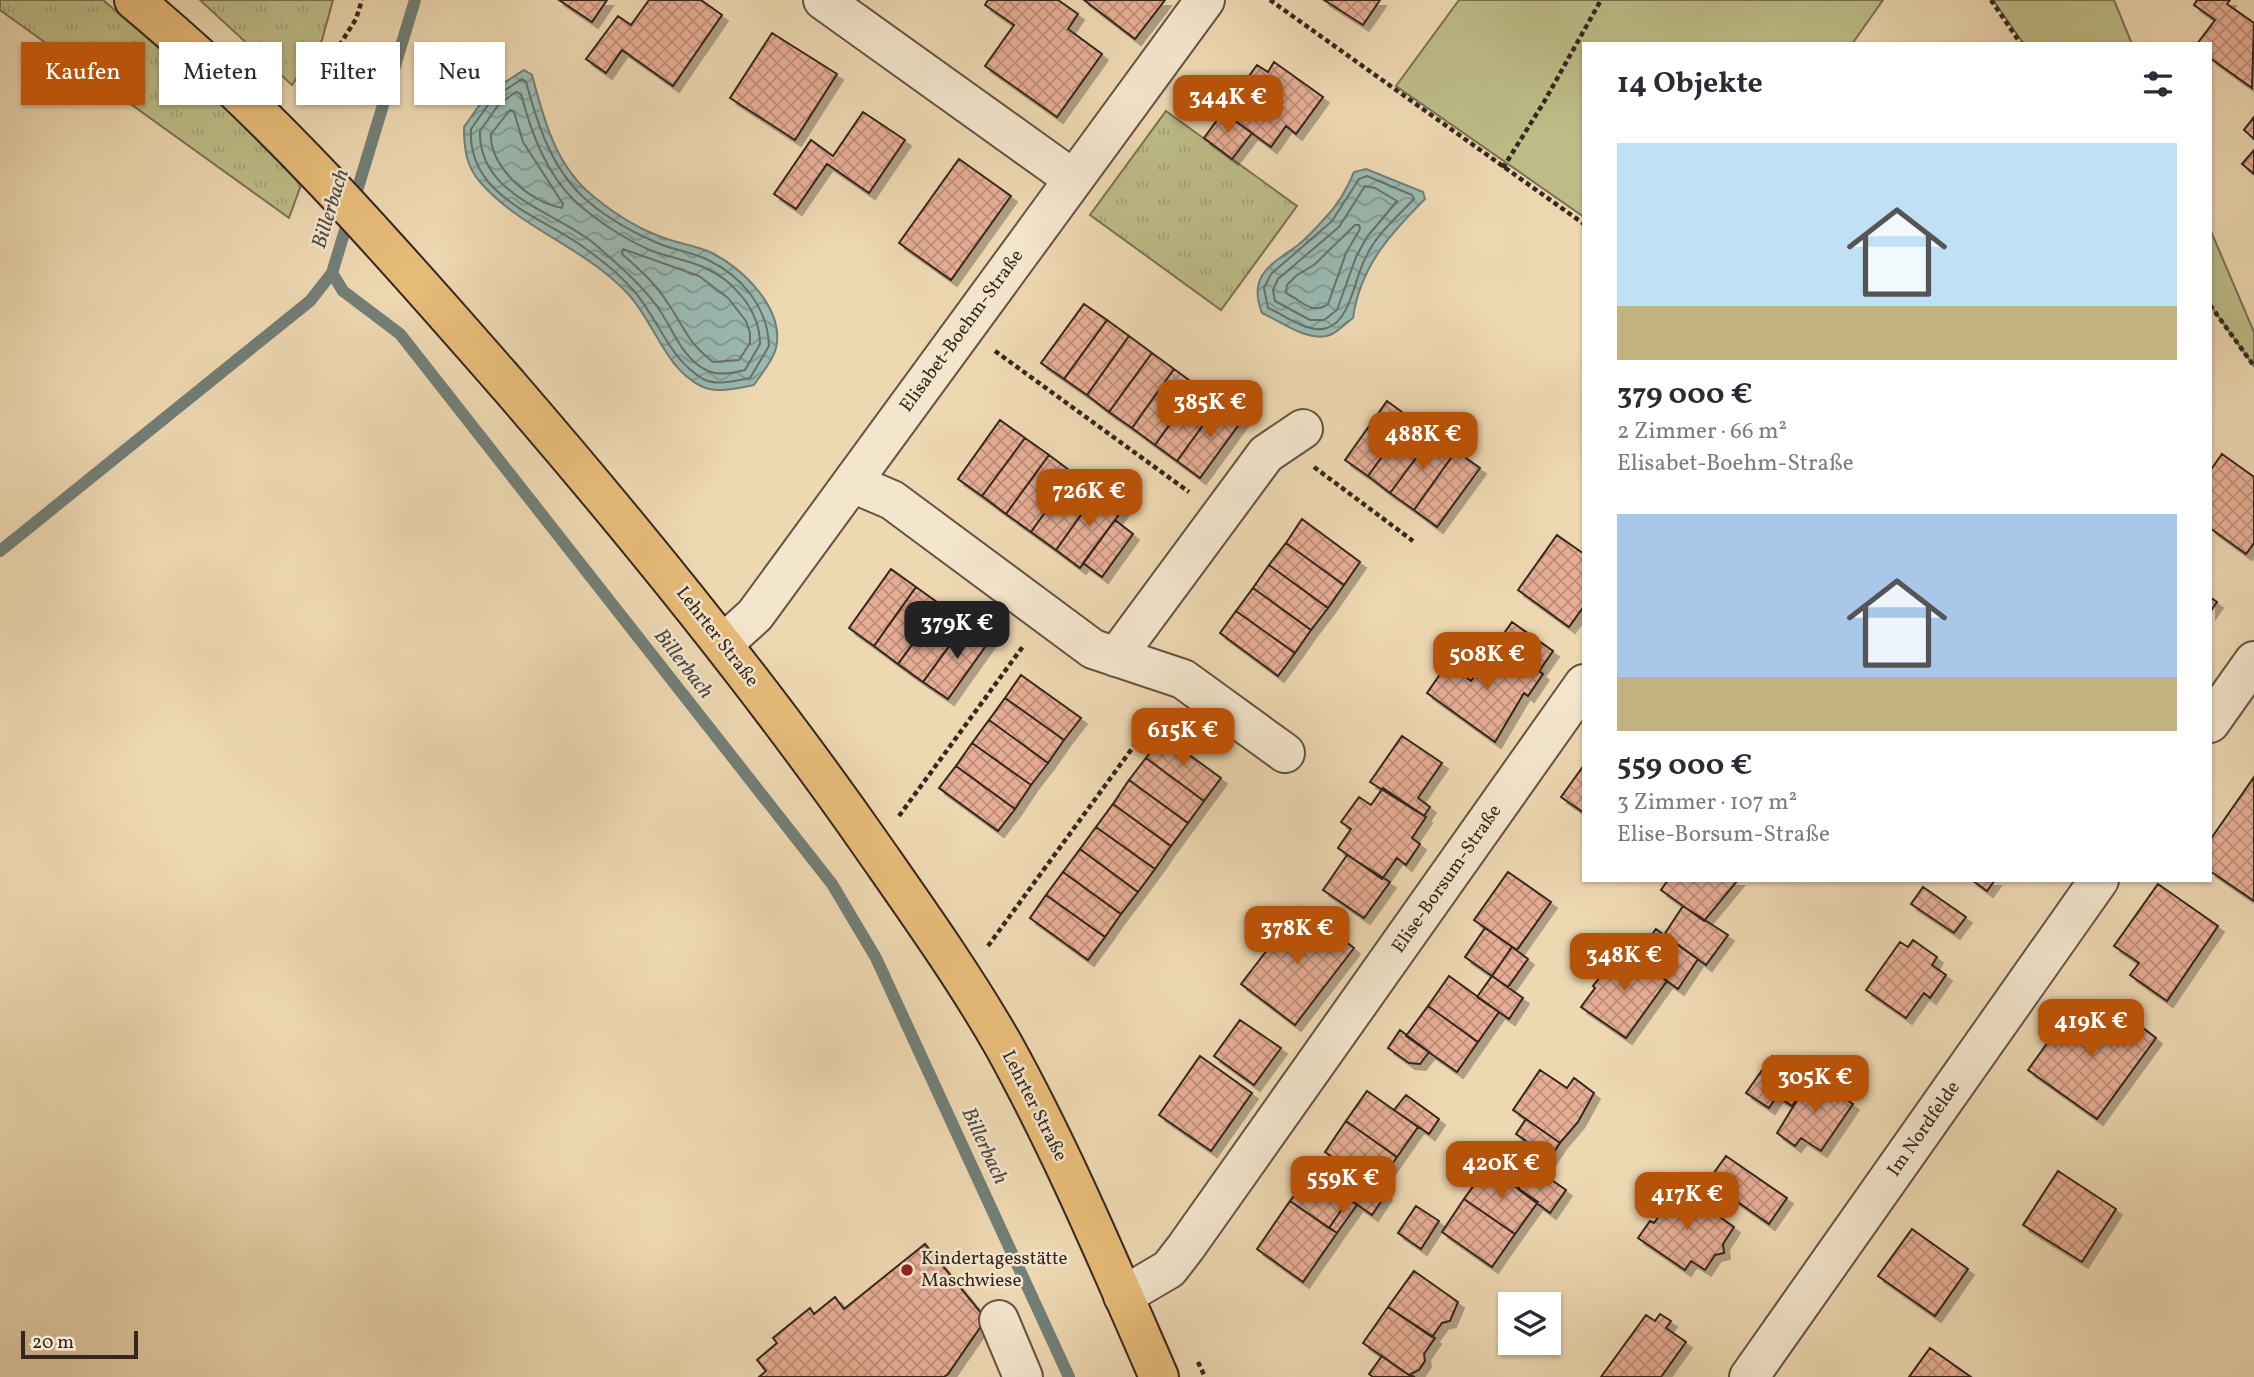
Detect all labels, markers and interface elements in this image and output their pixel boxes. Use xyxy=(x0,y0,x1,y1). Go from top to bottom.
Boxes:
chip: Kaufen xyxy=(21,42,145,105)
chip: Mieten xyxy=(159,42,282,105)
chip: Filter xyxy=(296,42,400,105)
chip: Neu xyxy=(414,42,505,105)
text: 14 Objekte xyxy=(1617,63,1763,105)
icon: filters xyxy=(2139,65,2177,103)
pin: 344K € xyxy=(1171,76,1285,135)
text: 344K € xyxy=(1189,82,1267,114)
water label: Billerbach xyxy=(305,166,357,252)
icon: home xyxy=(1834,189,1960,315)
street label: Elisabet-Boehm-Straße xyxy=(894,244,1030,418)
text: 379 000 € xyxy=(1617,374,1753,416)
pin: 385K € xyxy=(1153,380,1267,440)
text: 385K € xyxy=(1173,387,1247,419)
pin: 488K € xyxy=(1366,412,1480,472)
text: 2 Zimmer · 66 m² xyxy=(1617,416,1787,448)
text: 488K € xyxy=(1385,419,1462,451)
text: Elisabet-Boehm-Straße xyxy=(1617,448,1854,480)
pin: 726K € xyxy=(1032,470,1146,529)
text: 726K € xyxy=(1052,476,1126,508)
icon: home xyxy=(1834,560,1960,686)
street label: Lehrter Straße xyxy=(669,581,765,693)
pin: 379K € xyxy=(900,602,1014,661)
text: 379K € xyxy=(920,608,994,640)
water label: Billerbach xyxy=(646,623,720,705)
pin: 508K € xyxy=(1430,632,1544,692)
text: 508K € xyxy=(1449,639,1525,671)
pin: 615K € xyxy=(1126,708,1240,768)
text: 615K € xyxy=(1147,715,1219,747)
text: 559 000 € xyxy=(1617,745,1752,787)
text: 3 Zimmer · 107 m² xyxy=(1617,787,1797,819)
street label: Elise-Borsum-Straße xyxy=(1386,800,1508,958)
text: Elise-Borsum-Straße xyxy=(1617,819,1830,851)
pin: 378K € xyxy=(1240,906,1354,966)
text: 378K € xyxy=(1260,913,1334,945)
pin: 348K € xyxy=(1567,934,1681,993)
text: 348K € xyxy=(1586,940,1662,972)
pin: 419K € xyxy=(2034,1000,2148,1059)
text: 419K € xyxy=(2054,1006,2128,1038)
street label: Lehrter Straße xyxy=(995,1046,1073,1166)
pin: 305K € xyxy=(1758,1056,1872,1115)
text: 305K € xyxy=(1778,1062,1852,1094)
street label: Im Nordfelde xyxy=(1881,1076,1967,1182)
water label: Billerbach xyxy=(954,1103,1014,1189)
pin: 420K € xyxy=(1444,1142,1558,1201)
text: 420K € xyxy=(1462,1148,1540,1180)
pin: 559K € xyxy=(1286,1156,1400,1216)
text: 559K € xyxy=(1307,1163,1379,1195)
pin: 417K € xyxy=(1630,1172,1744,1232)
text: 417K € xyxy=(1651,1179,1723,1211)
place label: Kindertagesstätte Maschwiese xyxy=(921,1246,1068,1294)
marker: Kindertagesstätte Maschwiese xyxy=(899,1262,915,1278)
map controls xyxy=(1498,1292,1561,1355)
button: layers xyxy=(1498,1292,1561,1355)
scale bar xyxy=(21,1328,138,1360)
text: 20 m xyxy=(32,1330,74,1356)

